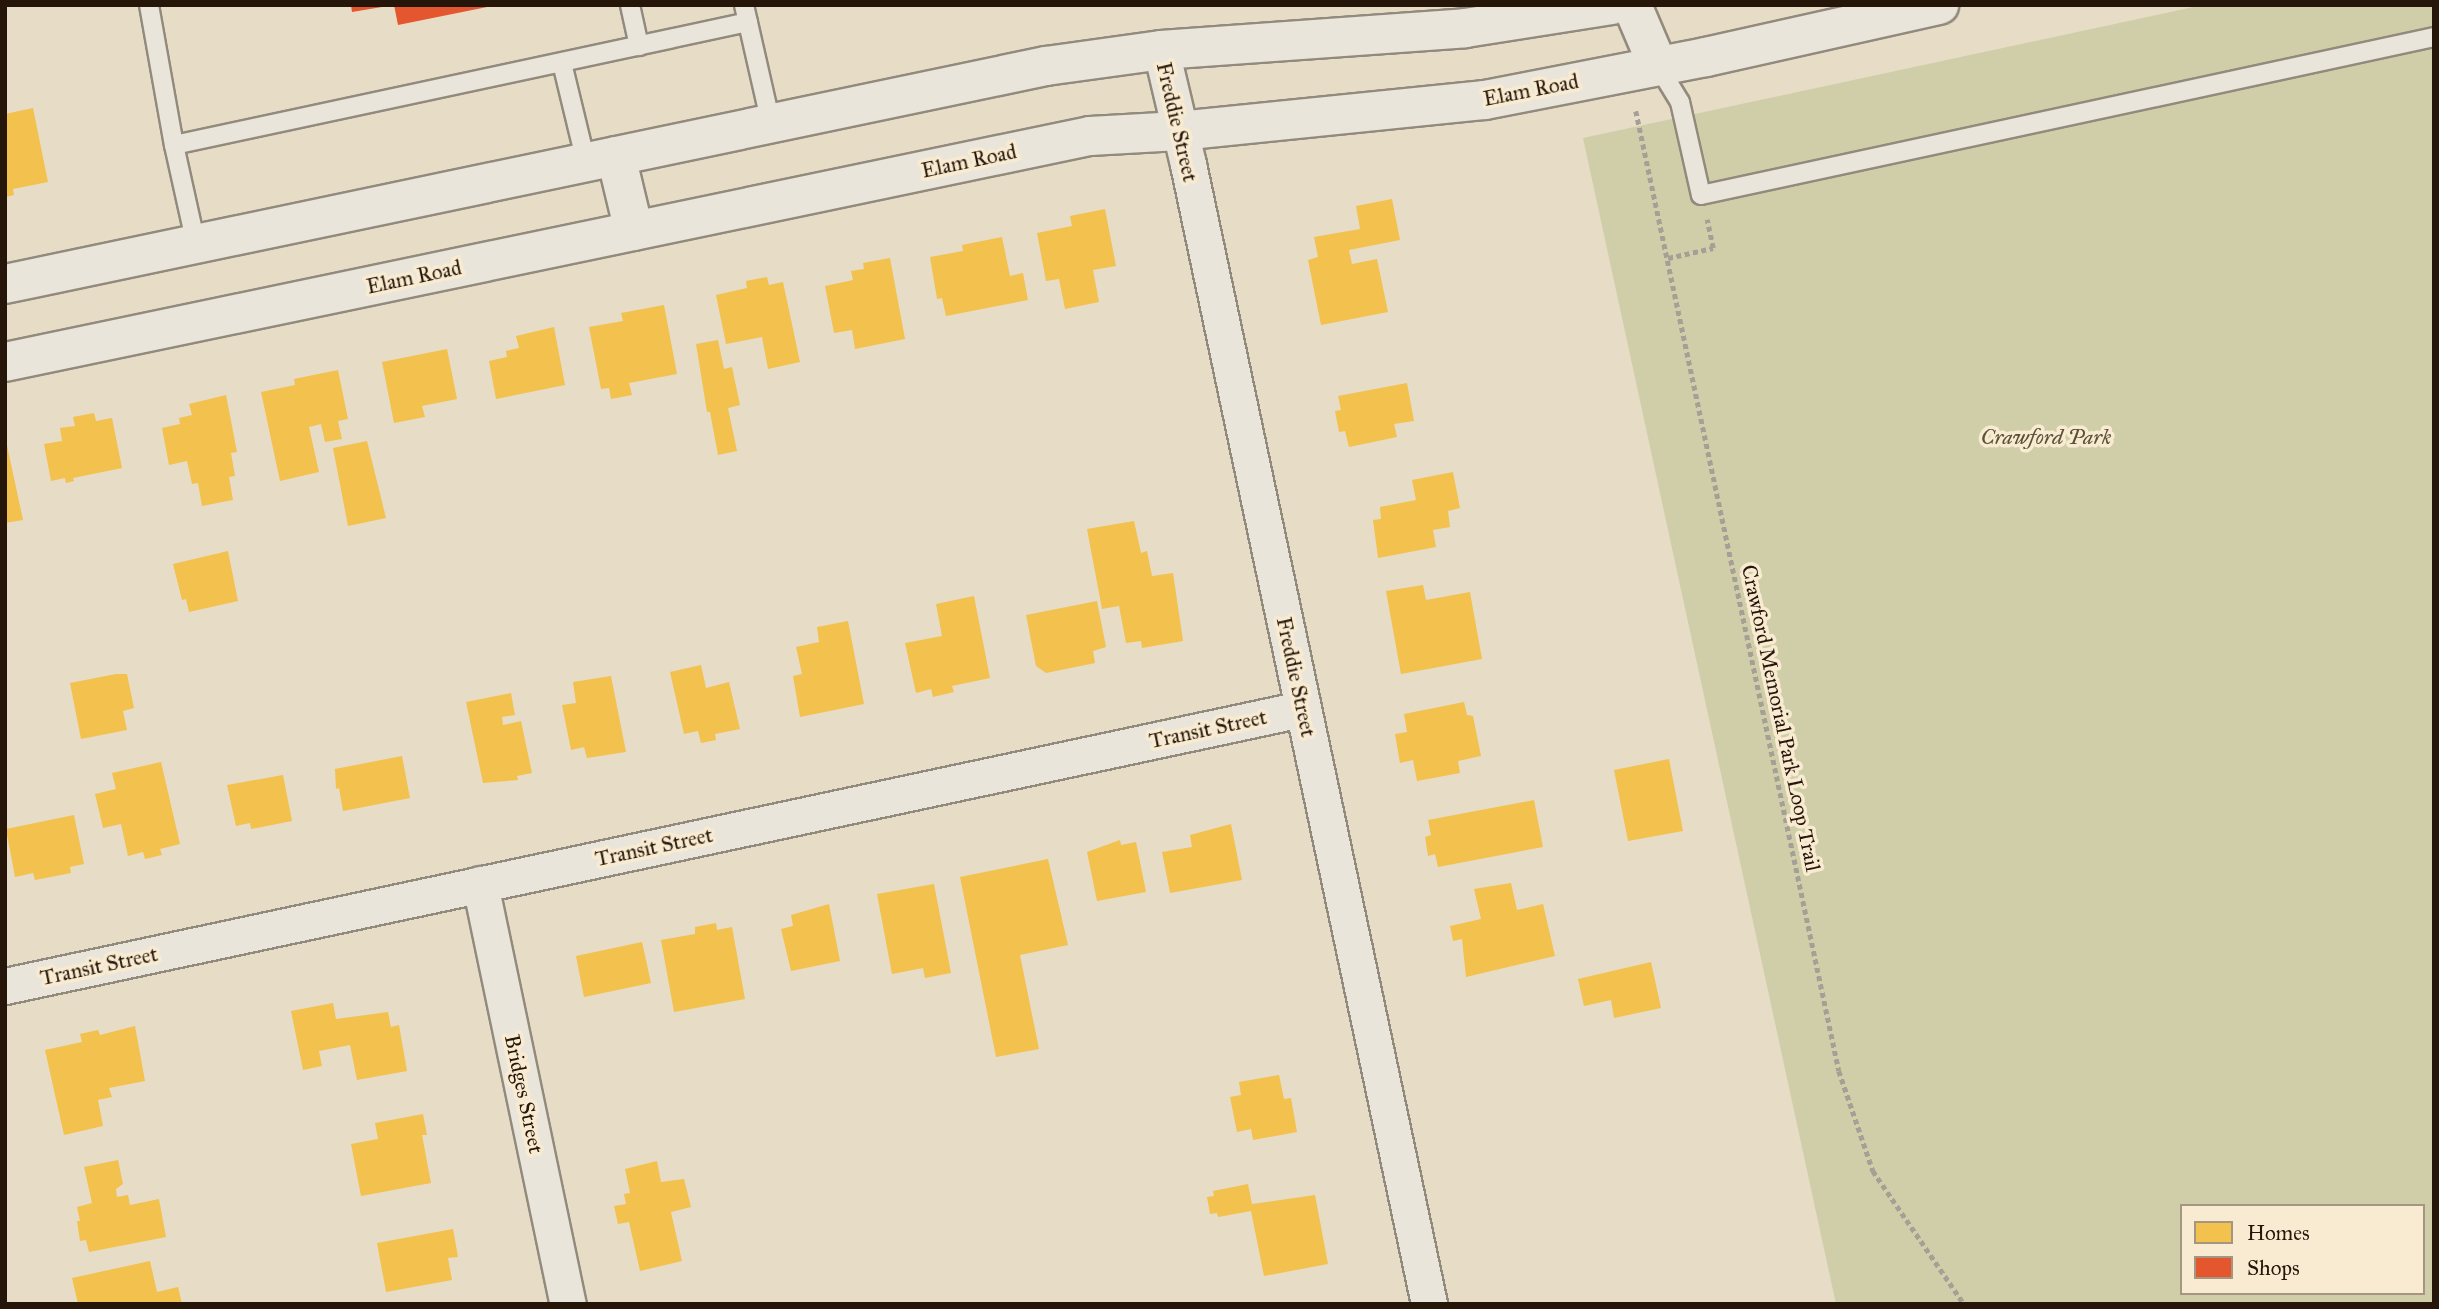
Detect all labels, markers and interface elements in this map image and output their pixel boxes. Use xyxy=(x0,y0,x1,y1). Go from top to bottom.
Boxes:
street label: Freddie Street xyxy=(1151,60,1203,184)
street label: Elam Road xyxy=(1481,68,1581,112)
street label: Elam Road xyxy=(919,139,1019,183)
street label: Elam Road xyxy=(364,255,464,299)
park label: Crawford Park xyxy=(1981,424,2111,450)
street label: Crawford Memorial Park Loop Trail xyxy=(1736,562,1826,874)
street label: Freddie Street xyxy=(1271,615,1321,739)
street label: Transit Street xyxy=(1147,704,1269,754)
street label: Transit Street xyxy=(593,822,715,872)
street label: Transit Street xyxy=(38,941,160,991)
street label: Bridges Street xyxy=(499,1032,549,1156)
legend xyxy=(2180,1204,2425,1295)
text: Homes xyxy=(2247,1220,2310,1246)
text: Shops xyxy=(2247,1255,2300,1281)

